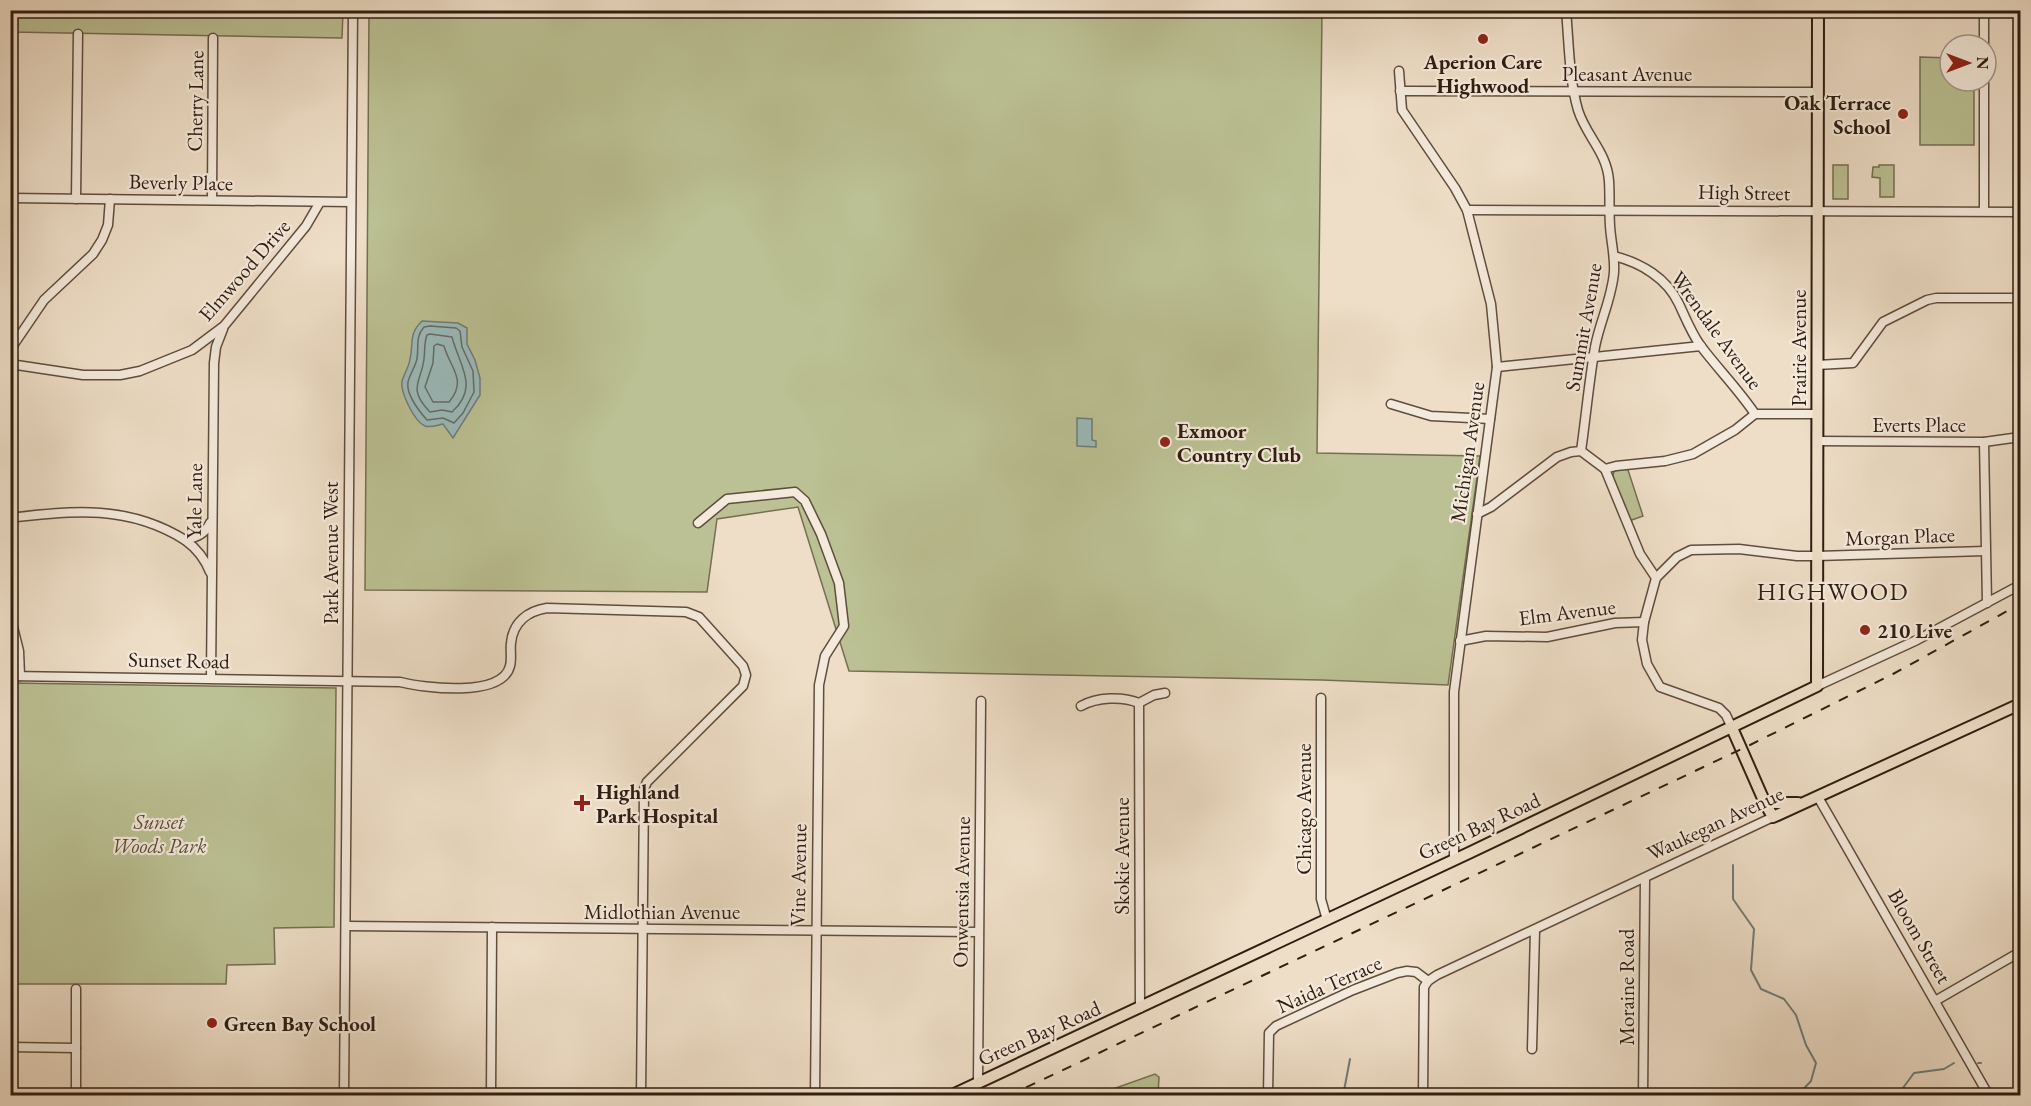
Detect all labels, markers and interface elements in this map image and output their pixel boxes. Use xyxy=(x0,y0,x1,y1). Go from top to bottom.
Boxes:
marker: Aperion Care Highwood xyxy=(1476,32,1490,46)
north arrow xyxy=(1938,33,1998,93)
place label: Aperion Care Highwood xyxy=(1423,48,1543,99)
street label: Cherry Lane xyxy=(181,50,209,152)
text: N xyxy=(1972,57,1993,70)
street label: Pleasant Avenue xyxy=(1562,60,1692,87)
place label: Oak Terrace School xyxy=(1784,89,1891,140)
marker: Oak Terrace School xyxy=(1896,107,1910,121)
street label: Beverly Place xyxy=(129,168,233,196)
street label: High Street xyxy=(1698,178,1791,206)
street label: Elmwood Drive xyxy=(192,213,296,327)
street label: Summit Avenue xyxy=(1558,261,1608,393)
street label: Wrendale Avenue xyxy=(1665,265,1769,395)
street label: Prairie Avenue xyxy=(1785,290,1812,406)
street label: Michigan Avenue xyxy=(1444,380,1490,524)
street label: Everts Place xyxy=(1872,411,1966,438)
place label: Exmoor Country Club xyxy=(1177,417,1301,468)
marker: Exmoor Country Club xyxy=(1158,435,1172,449)
street label: Yale Lane xyxy=(180,463,208,539)
street label: Park Avenue West xyxy=(317,481,344,625)
street label: Morgan Place xyxy=(1845,521,1955,551)
district label: HIGHWOOD xyxy=(1757,576,1909,607)
street label: Elm Avenue xyxy=(1517,593,1617,631)
place label: 210 Live xyxy=(1877,617,1953,644)
marker: 210 Live xyxy=(1858,623,1872,637)
street label: Sunset Road xyxy=(128,646,230,674)
street label: Chicago Avenue xyxy=(1290,743,1317,875)
place label: Highland Park Hospital xyxy=(596,778,718,829)
street label: Waukegan Avenue xyxy=(1642,780,1788,866)
street label: Green Bay Road xyxy=(1414,786,1545,866)
marker: Highland Park Hospital xyxy=(573,794,591,812)
street label: Skokie Avenue xyxy=(1108,797,1135,915)
park label: Sunset Woods Park xyxy=(111,808,207,859)
street label: Onwentsia Avenue xyxy=(946,816,976,968)
street label: Vine Avenue xyxy=(784,823,812,927)
street label: Bloom Street xyxy=(1882,884,1958,988)
street label: Midlothian Avenue xyxy=(584,898,740,925)
street label: Moraine Road xyxy=(1613,928,1640,1045)
street label: Naida Terrace xyxy=(1272,949,1386,1019)
street label: Green Bay Road xyxy=(973,994,1105,1072)
place label: Green Bay School xyxy=(224,1010,376,1037)
marker: Green Bay School xyxy=(205,1016,219,1030)

